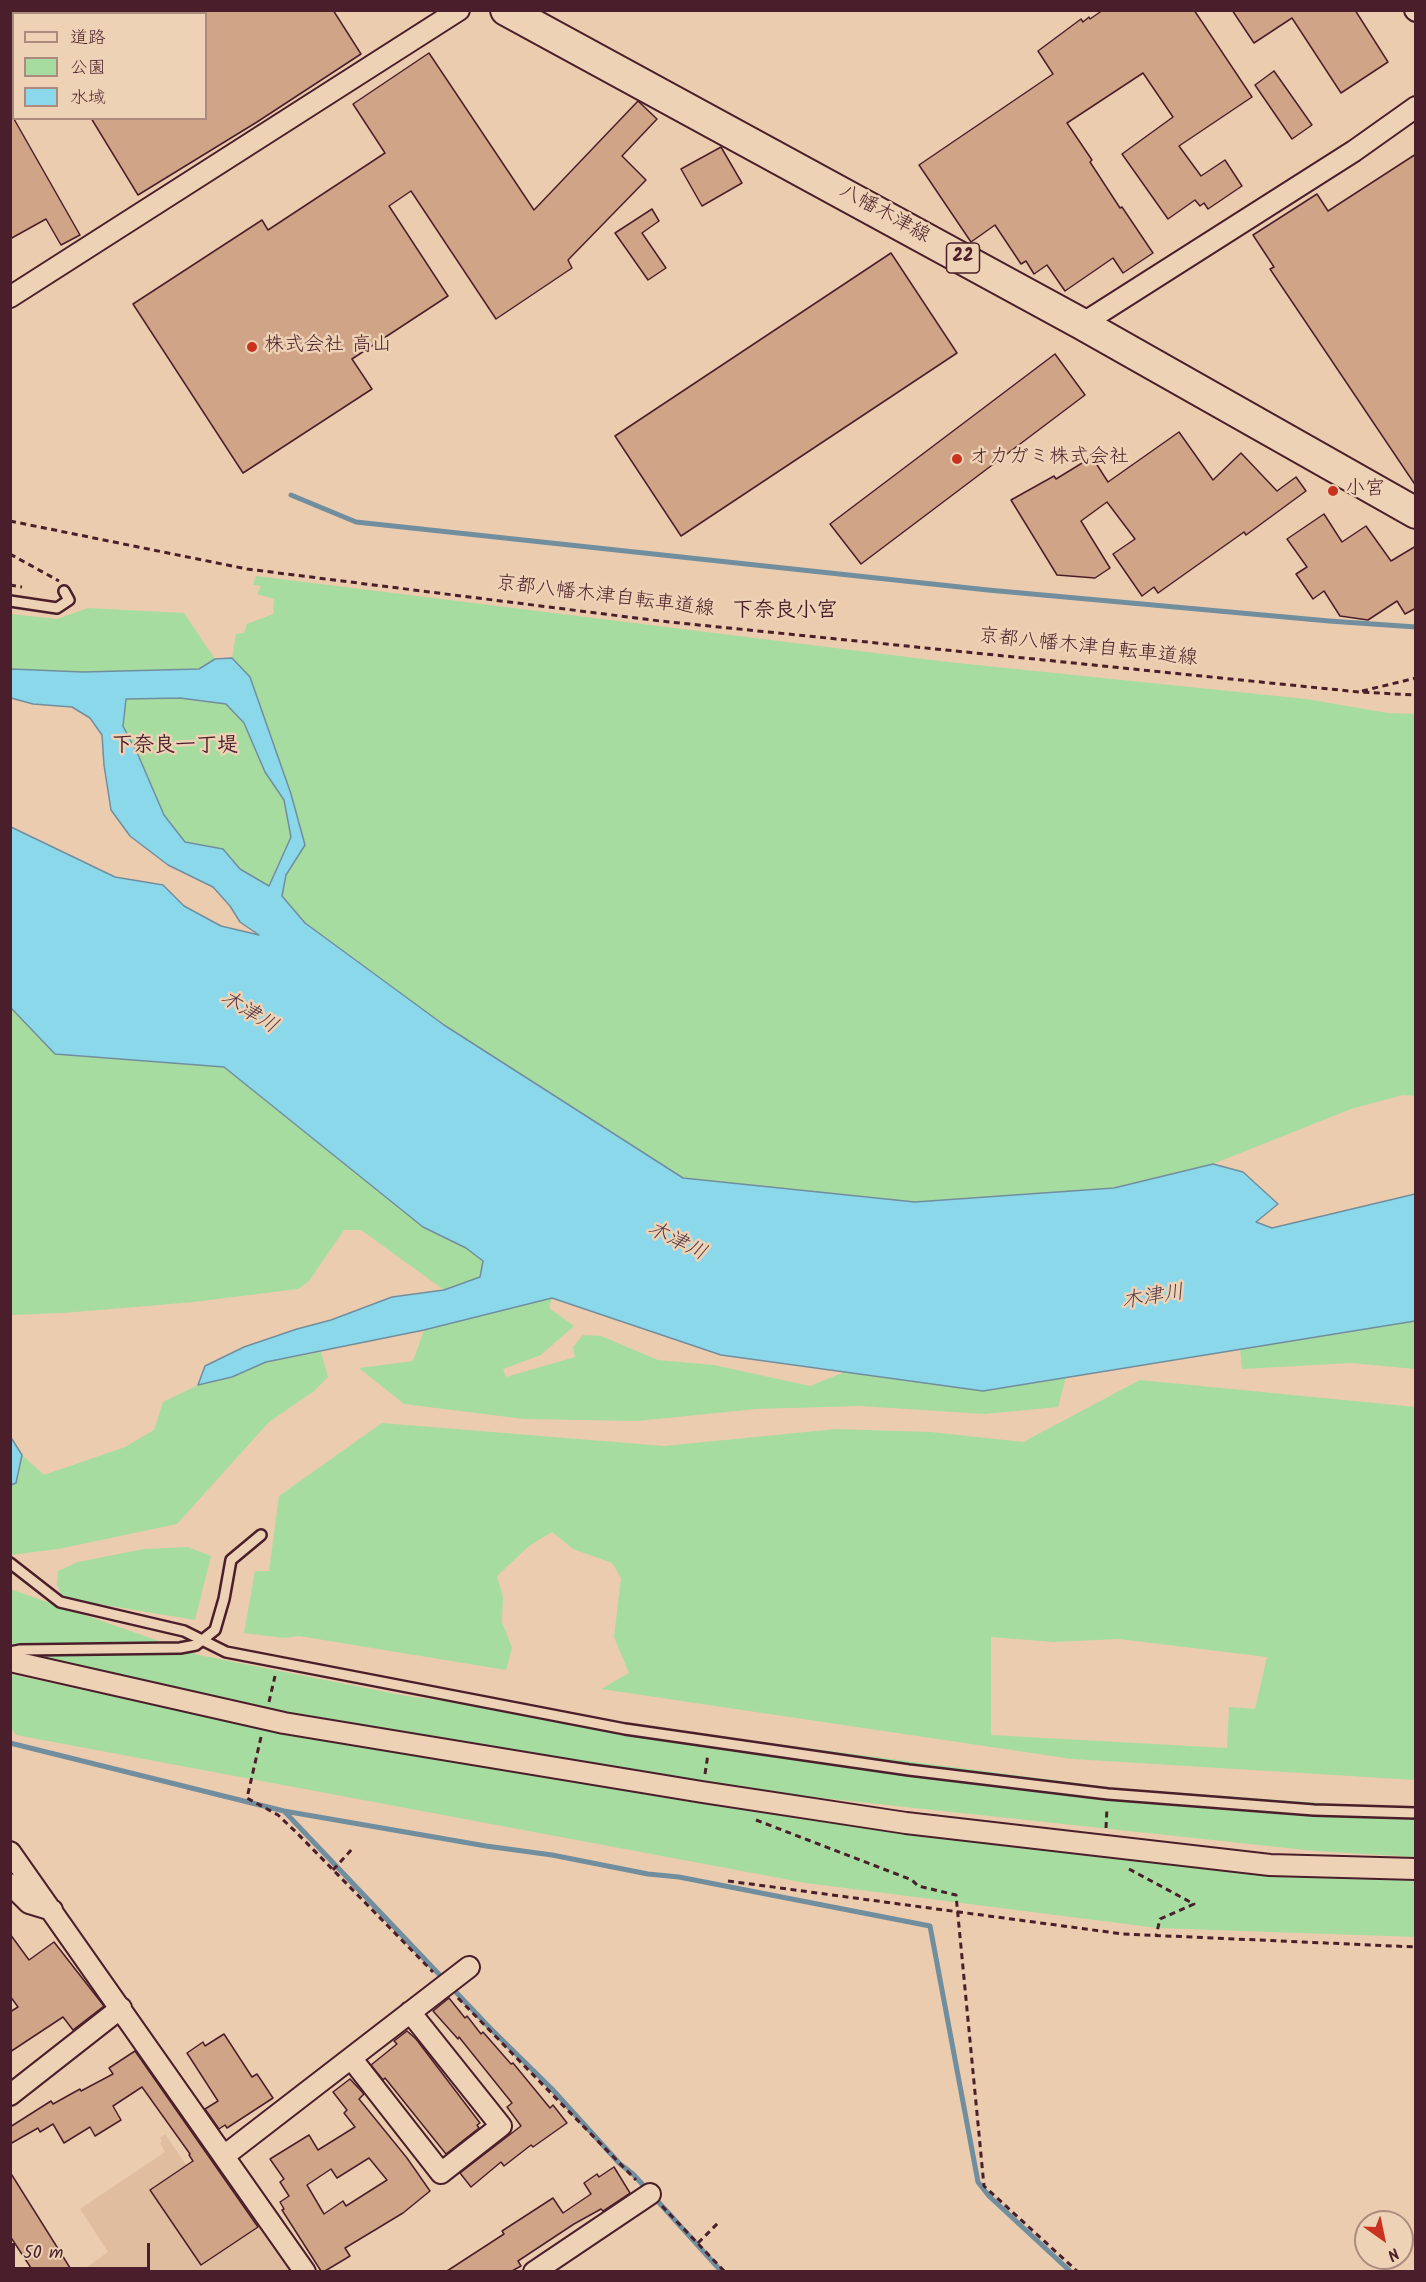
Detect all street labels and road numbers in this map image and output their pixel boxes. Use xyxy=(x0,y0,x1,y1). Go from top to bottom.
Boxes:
street label: 八幡木津線 xyxy=(834,180,934,250)
road number: 22 xyxy=(946,243,980,273)
street label: 京都八幡木津自転車道線 xyxy=(494,573,716,623)
street label: 京都八幡木津自転車道線 xyxy=(977,626,1199,672)

